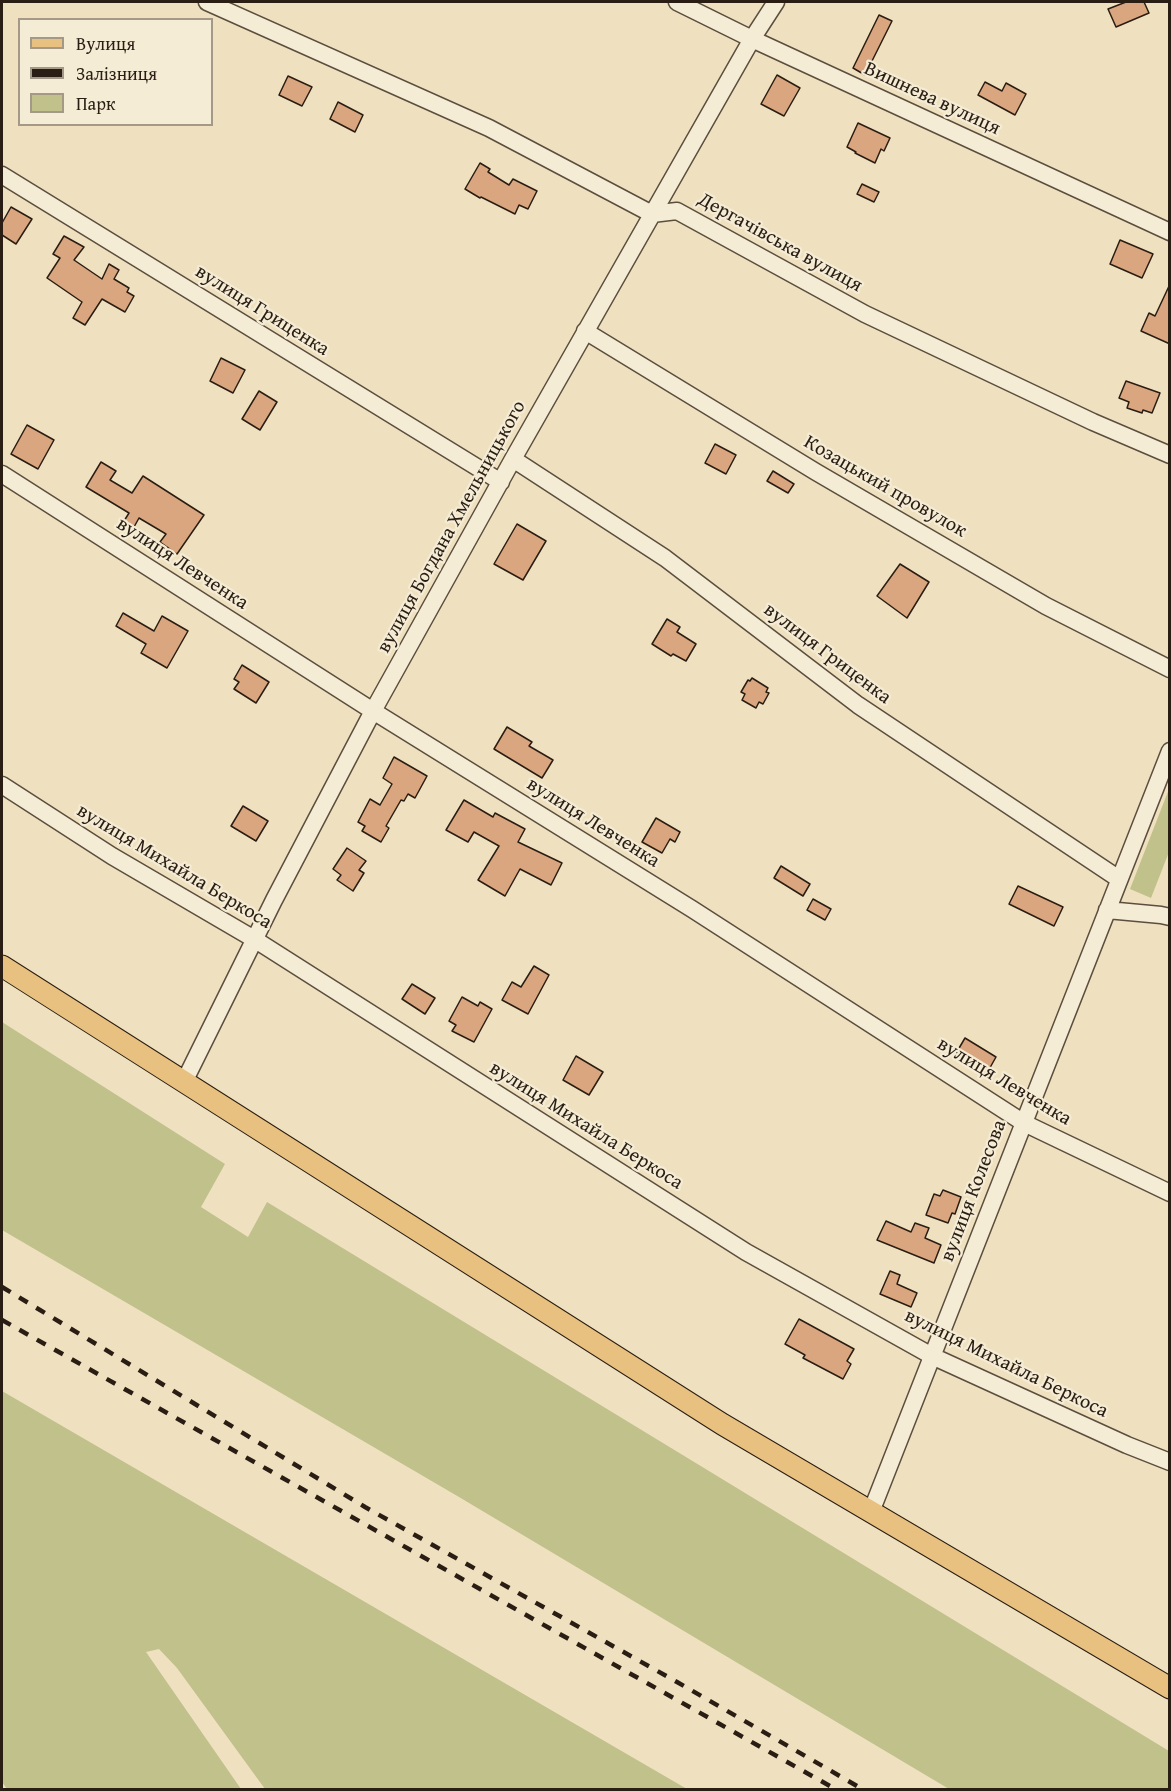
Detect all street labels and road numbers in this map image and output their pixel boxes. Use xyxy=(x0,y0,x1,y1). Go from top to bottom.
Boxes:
street label: Вишнева вулиця xyxy=(860,57,1004,141)
street label: Дергачівська вулиця xyxy=(694,188,866,298)
street label: вулиця Гриценка xyxy=(191,260,333,362)
street label: вулиця Богдана Хмельницького xyxy=(372,397,532,657)
street label: Козацький провулок xyxy=(799,431,971,543)
street label: вулиця Левченка xyxy=(112,512,252,616)
street label: вулиця Гриценка xyxy=(758,598,896,710)
street label: вулиця Левченка xyxy=(522,772,664,874)
street label: вулиця Михайла Беркоса xyxy=(72,799,276,935)
street label: вулиця Левченка xyxy=(933,1033,1075,1131)
street label: вулиця Михайла Беркоса xyxy=(485,1057,687,1195)
street label: вулиця Колесова xyxy=(936,1117,1012,1265)
street label: вулиця Михайла Беркоса xyxy=(900,1304,1112,1424)

